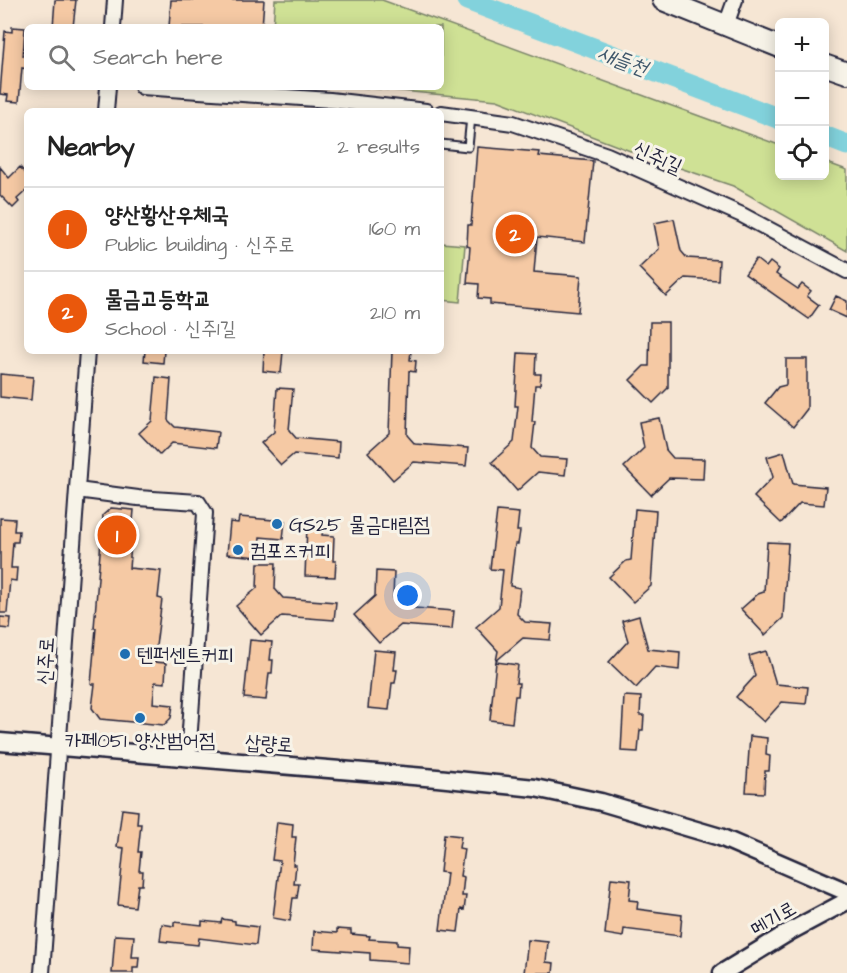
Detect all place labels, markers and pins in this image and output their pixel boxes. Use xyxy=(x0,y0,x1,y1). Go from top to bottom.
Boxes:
pin: 2 xyxy=(496,212,534,256)
place label: GS25 물금대림점 xyxy=(289,511,430,539)
pin: 1 xyxy=(98,512,136,558)
marker: GS25 물금대림점 xyxy=(270,517,284,531)
place label: 컴포즈커피 xyxy=(250,537,330,565)
marker: 컴포즈커피 xyxy=(231,543,245,557)
place label: 텐퍼센트커피 xyxy=(137,641,234,669)
marker: 텐퍼센트커피 xyxy=(118,647,132,661)
marker: 카페051 양산범어점 xyxy=(133,711,147,725)
place label: 카페051 양산범어점 xyxy=(65,727,215,755)

